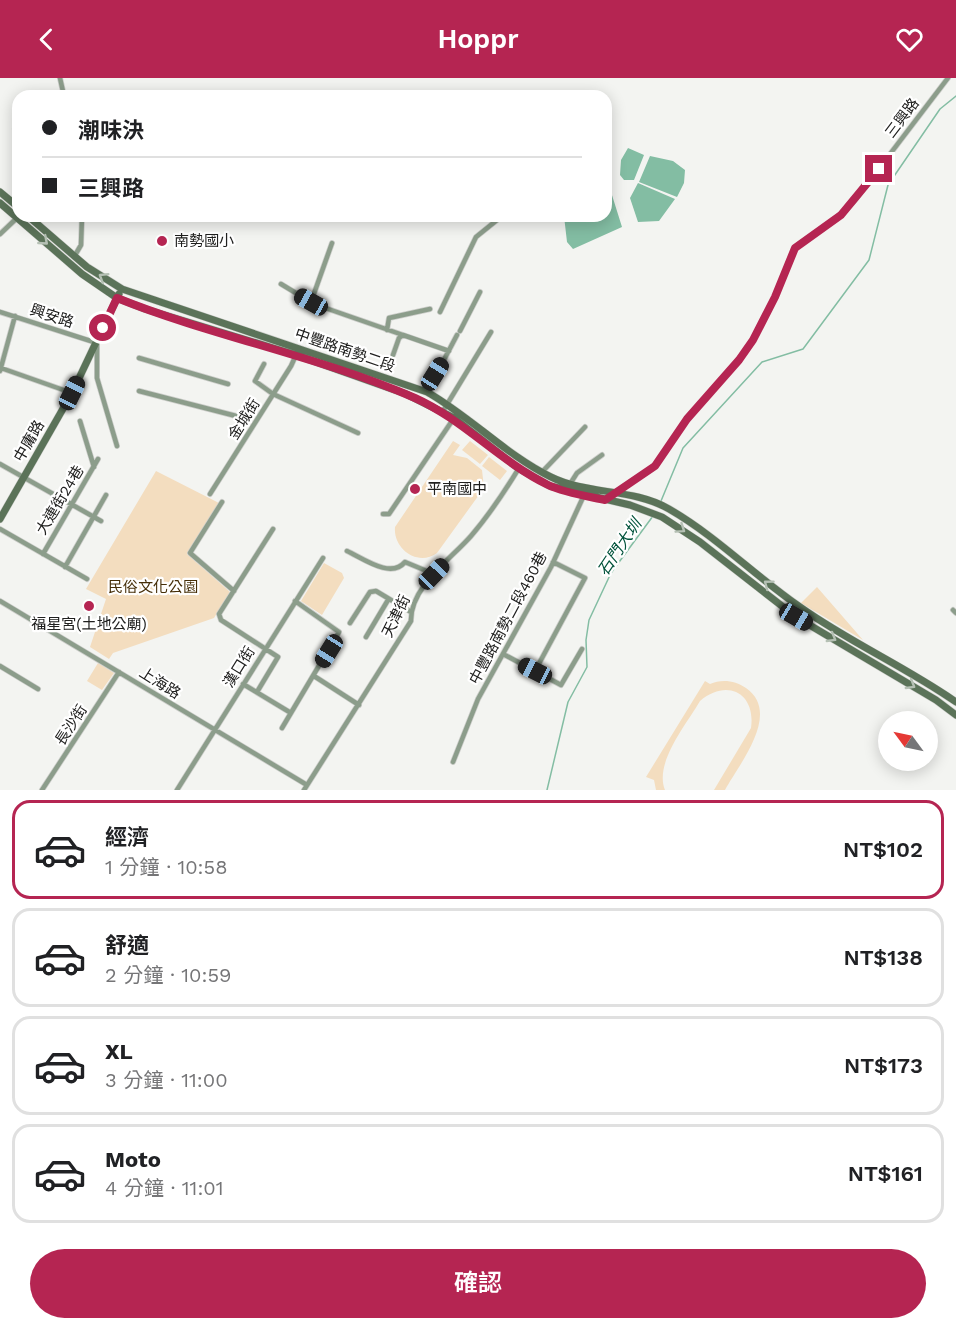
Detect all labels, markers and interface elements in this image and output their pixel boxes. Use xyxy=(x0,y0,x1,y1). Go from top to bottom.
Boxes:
icon: back xyxy=(30,23,63,56)
text: Hoppr xyxy=(437,23,519,55)
icon: heart xyxy=(893,23,926,56)
street label: 三興路 xyxy=(881,95,923,141)
text: 潮味決 xyxy=(78,118,144,143)
route end xyxy=(865,155,892,182)
text: 三興路 xyxy=(78,176,144,201)
place label: 南勢國小 xyxy=(174,232,234,250)
one-way arrow xyxy=(37,234,48,245)
marker: 南勢國小 xyxy=(155,234,169,248)
one-way arrow xyxy=(99,273,110,284)
car xyxy=(291,285,331,319)
street label: 興安路 xyxy=(28,300,76,332)
route start xyxy=(89,314,116,341)
street label: 中豐路南勢二段 xyxy=(292,324,398,376)
car xyxy=(418,354,452,394)
car xyxy=(56,373,88,413)
street label: 金城街 xyxy=(224,395,264,443)
street label: 中庸路 xyxy=(10,417,48,465)
street label: 大連街24巷 xyxy=(32,462,88,538)
place label: 平南國中 xyxy=(427,480,487,498)
marker: 平南國中 xyxy=(408,482,422,496)
water label: 石門大圳 xyxy=(594,514,646,579)
one-way arrow xyxy=(675,522,686,533)
street label: 中豐路南勢二段460巷 xyxy=(465,549,551,687)
car xyxy=(415,555,453,593)
park label: 民俗文化公園 xyxy=(108,578,198,596)
one-way arrow xyxy=(764,580,775,591)
street label: 天津街 xyxy=(378,592,414,640)
marker: 福星宮(土地公廟) xyxy=(82,599,96,613)
car xyxy=(776,600,816,634)
place label: 福星宮(土地公廟) xyxy=(31,615,147,633)
car xyxy=(312,631,346,671)
one-way arrow xyxy=(826,631,836,642)
street label: 漢口街 xyxy=(219,643,259,691)
car xyxy=(515,655,555,687)
street label: 上海路 xyxy=(136,663,184,703)
one-way arrow xyxy=(905,678,915,690)
street label: 長沙街 xyxy=(51,701,91,749)
north arrow xyxy=(878,711,938,771)
map controls xyxy=(878,711,938,771)
icon: car xyxy=(33,823,87,877)
text: 經濟 xyxy=(105,825,149,850)
text: NT$102 xyxy=(843,837,923,862)
text: 1 分鐘 · 10:58 xyxy=(105,855,228,879)
icon: car xyxy=(33,931,87,985)
text: 舒適 xyxy=(105,933,149,958)
text: NT$138 xyxy=(843,945,923,970)
text: 2 分鐘 · 10:59 xyxy=(105,963,231,987)
icon: car xyxy=(33,1039,87,1093)
text: XL xyxy=(105,1039,133,1064)
text: NT$173 xyxy=(844,1053,923,1078)
text: 3 分鐘 · 11:00 xyxy=(105,1068,228,1092)
icon: car xyxy=(33,1147,87,1201)
text: Moto xyxy=(105,1147,161,1172)
text: NT$161 xyxy=(848,1161,923,1186)
text: 4 分鐘 · 11:01 xyxy=(105,1176,224,1200)
button: 確認 xyxy=(30,1249,926,1318)

